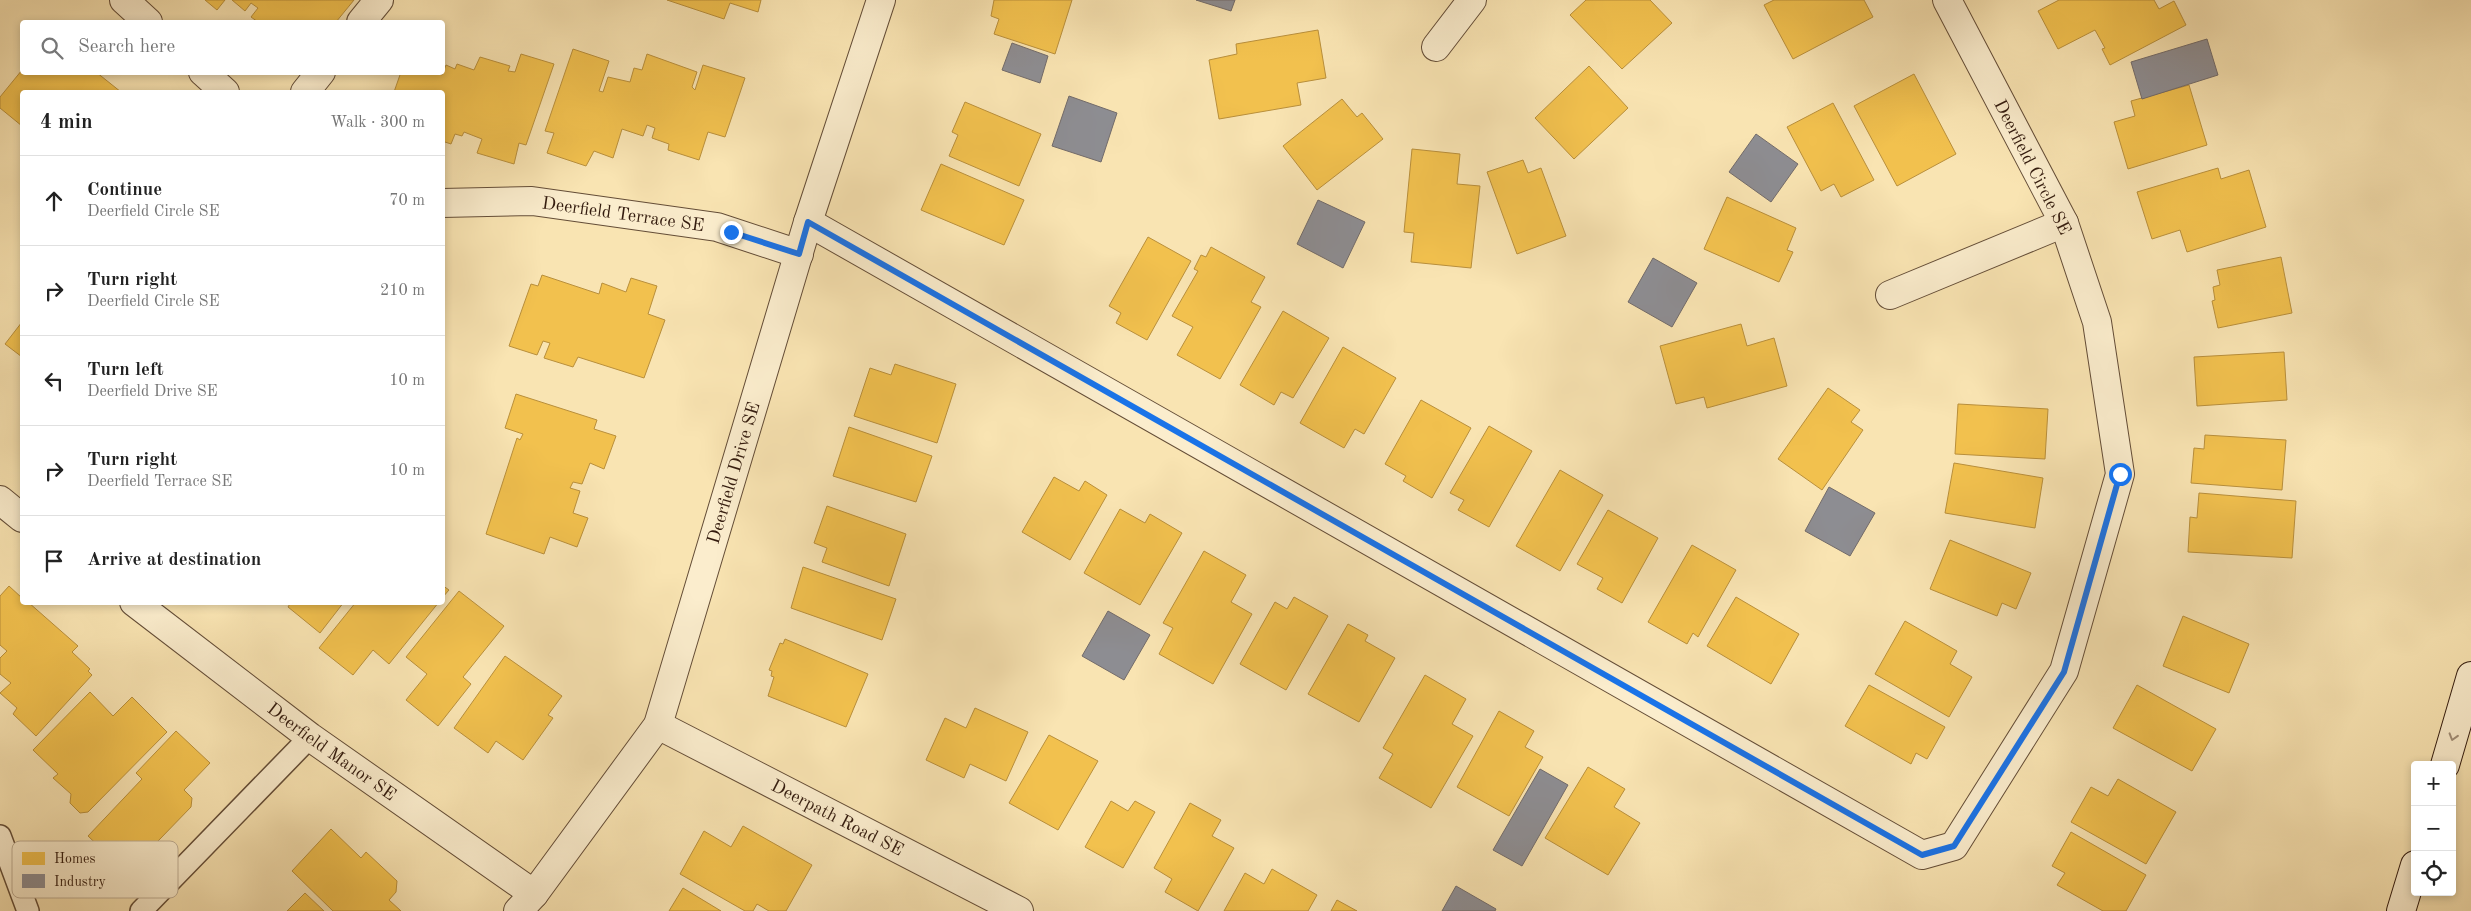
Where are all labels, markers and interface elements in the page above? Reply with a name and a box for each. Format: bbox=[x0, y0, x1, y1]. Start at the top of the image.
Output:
search box bbox=[20, 20, 445, 75]
icon: search bbox=[38, 34, 66, 62]
text: Search here bbox=[78, 38, 175, 57]
street label: Deerfield Circle SE bbox=[1990, 97, 2074, 238]
text: 4 min bbox=[40, 112, 93, 133]
text: Walk · 300 m bbox=[330, 115, 425, 131]
text: Continue bbox=[87, 181, 162, 200]
icon: ahead bbox=[40, 187, 68, 215]
text: 70 m bbox=[389, 193, 425, 209]
street label: Deerfield Terrace SE bbox=[541, 194, 705, 235]
text: Deerfield Circle SE bbox=[87, 204, 219, 220]
route end bbox=[720, 221, 743, 244]
text: Turn right bbox=[87, 271, 177, 290]
icon: right bbox=[40, 277, 68, 305]
text: 210 m bbox=[380, 283, 425, 299]
text: Deerfield Circle SE bbox=[87, 294, 219, 310]
text: Turn left bbox=[87, 361, 164, 380]
icon: left bbox=[40, 367, 68, 395]
text: 10 m bbox=[389, 373, 425, 389]
text: Deerfield Drive SE bbox=[87, 384, 218, 400]
street label: Deerfield Drive SE bbox=[704, 400, 764, 546]
text: Turn right bbox=[87, 451, 177, 470]
icon: right bbox=[40, 457, 68, 485]
text: 10 m bbox=[389, 463, 425, 479]
route start bbox=[2109, 463, 2132, 486]
text: Deerfield Terrace SE bbox=[87, 474, 232, 490]
icon: arrive bbox=[40, 547, 68, 575]
text: Arrive at destination bbox=[87, 551, 261, 570]
street label: Deerfield Manor SE bbox=[264, 700, 399, 804]
one-way arrow bbox=[2448, 733, 2458, 741]
map controls bbox=[2411, 761, 2456, 896]
button: + bbox=[2411, 761, 2456, 806]
street label: Deerpath Road SE bbox=[768, 777, 906, 860]
button: − bbox=[2411, 806, 2456, 851]
legend bbox=[12, 841, 178, 898]
button: locate bbox=[2411, 851, 2456, 896]
text: Homes bbox=[54, 852, 96, 866]
text: Industry bbox=[54, 875, 107, 889]

